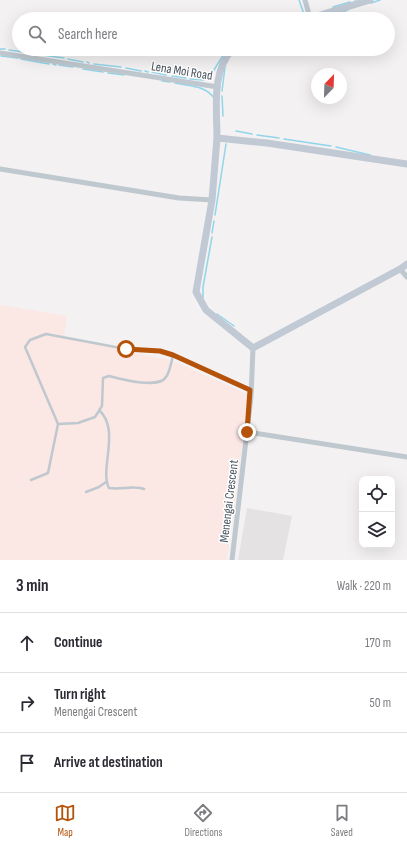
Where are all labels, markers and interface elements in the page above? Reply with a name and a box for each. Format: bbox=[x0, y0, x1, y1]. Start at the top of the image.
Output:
search box bbox=[12, 12, 395, 56]
icon: search bbox=[26, 23, 48, 45]
text: Search here bbox=[58, 25, 118, 44]
street label: Lena Moi Road bbox=[150, 58, 214, 84]
north arrow bbox=[311, 68, 347, 104]
route start bbox=[117, 340, 135, 358]
route end bbox=[238, 423, 256, 441]
street label: Menengai Crescent bbox=[216, 459, 242, 544]
map controls bbox=[359, 476, 395, 548]
button: locate bbox=[359, 476, 395, 512]
button: layers bbox=[359, 512, 395, 548]
text: 3 min bbox=[16, 576, 49, 596]
text: Walk · 220 m bbox=[337, 578, 391, 594]
icon: ahead bbox=[16, 632, 38, 654]
text: Continue bbox=[54, 633, 103, 652]
text: 170 m bbox=[365, 635, 391, 651]
text: Turn right bbox=[54, 685, 106, 704]
icon: right bbox=[16, 692, 38, 714]
text: 50 m bbox=[370, 695, 391, 711]
text: Menengai Crescent bbox=[54, 704, 137, 720]
icon: arrive bbox=[16, 752, 38, 774]
text: Arrive at destination bbox=[54, 753, 163, 772]
tab: Map bbox=[54, 802, 76, 839]
tab: Directions bbox=[185, 802, 222, 839]
tab: Saved bbox=[331, 802, 353, 839]

